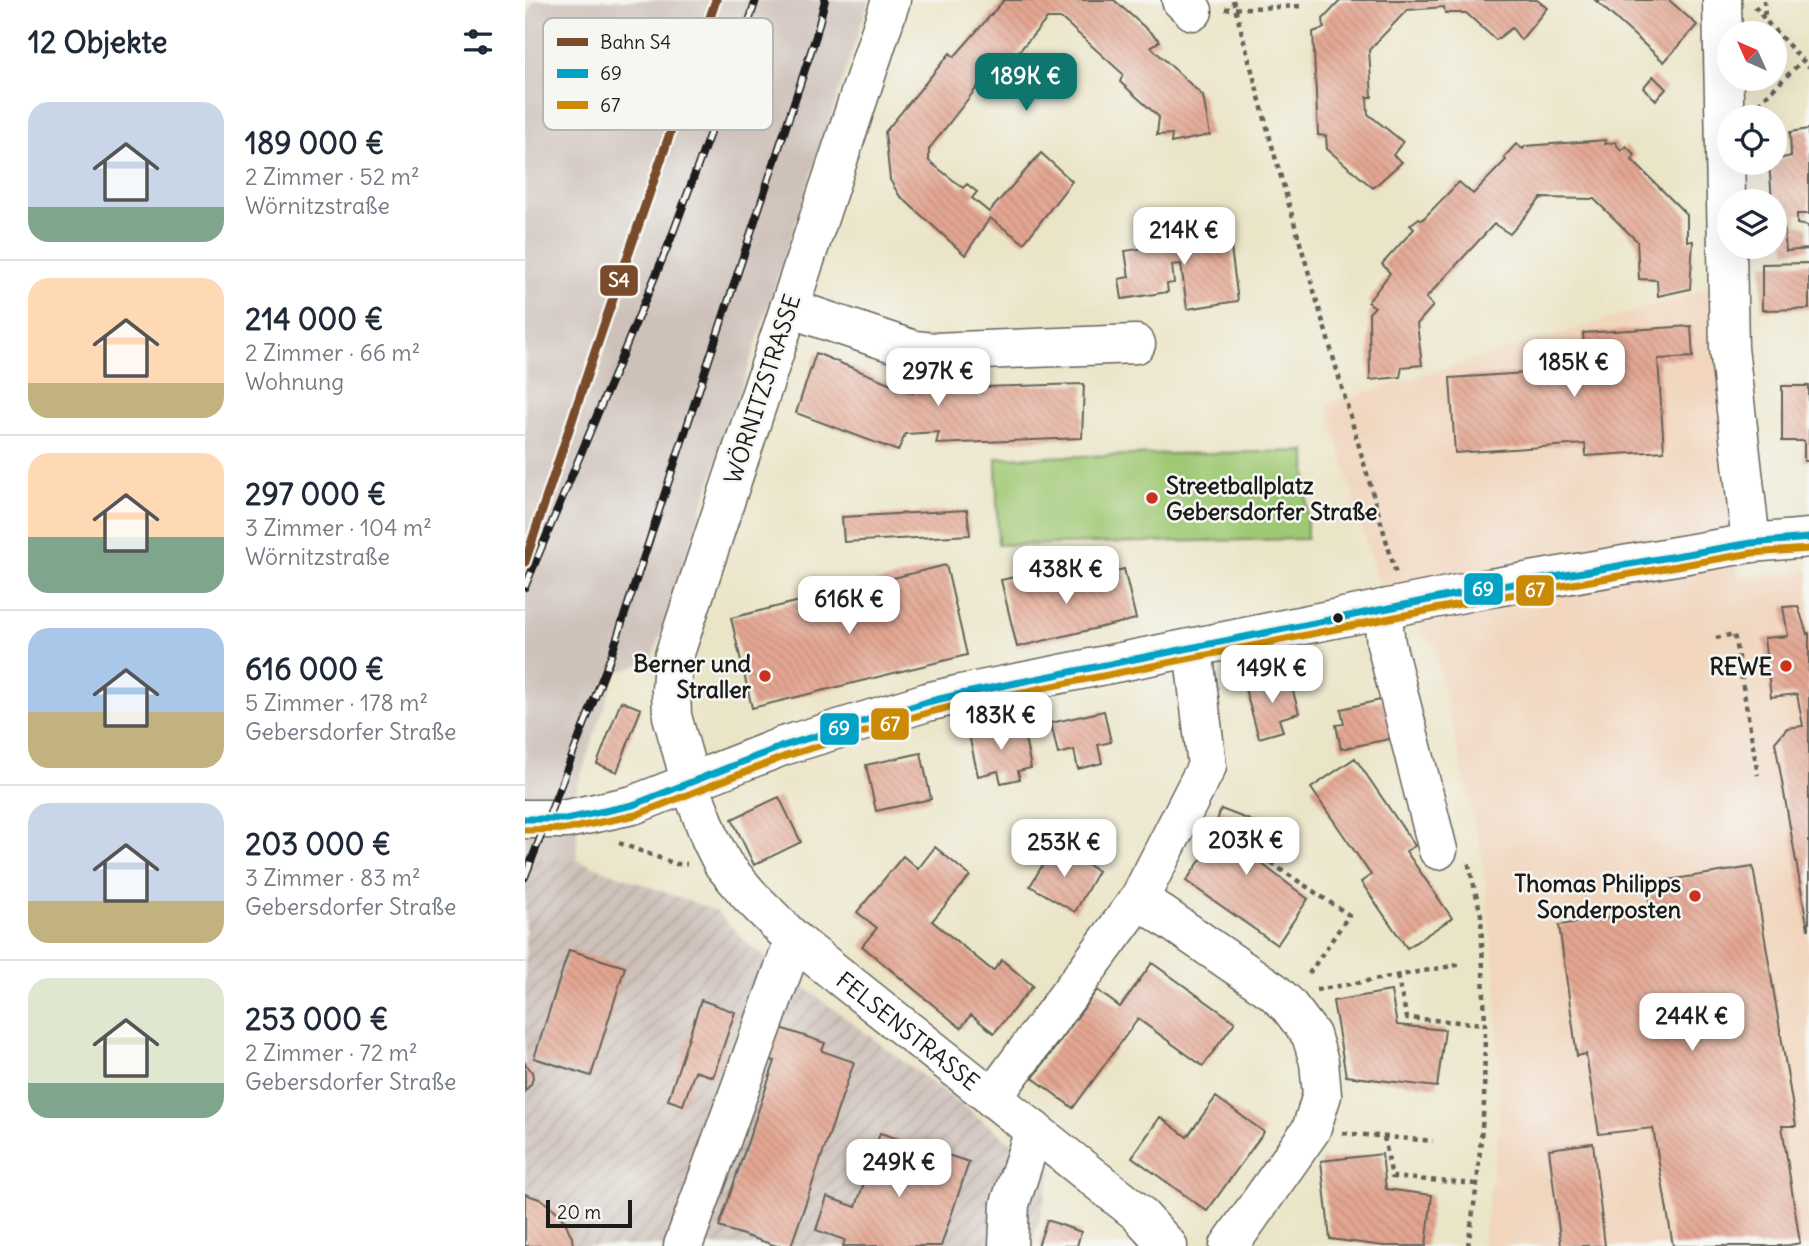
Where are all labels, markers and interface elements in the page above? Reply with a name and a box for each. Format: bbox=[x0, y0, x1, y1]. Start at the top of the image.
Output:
legend bbox=[543, 18, 773, 130]
north arrow bbox=[1717, 21, 1787, 91]
map controls bbox=[1717, 21, 1787, 259]
text: 12 Objekte bbox=[28, 23, 167, 61]
icon: filters bbox=[459, 23, 497, 61]
text: Bahn S4 bbox=[600, 30, 671, 54]
pin: 189K € bbox=[969, 54, 1083, 113]
text: 69 bbox=[600, 61, 622, 85]
text: 189K € bbox=[991, 61, 1061, 90]
text: 67 bbox=[600, 93, 620, 117]
button: locate bbox=[1717, 105, 1787, 175]
text: 189 000 € bbox=[245, 124, 384, 162]
icon: home bbox=[84, 130, 168, 214]
text: 2 Zimmer · 52 m² bbox=[245, 162, 420, 191]
button: layers bbox=[1717, 189, 1787, 259]
text: Wörnitzstraße bbox=[245, 191, 390, 220]
pin: 214K € bbox=[1127, 208, 1241, 267]
text: 214K € bbox=[1149, 215, 1219, 244]
line badge: S4 bbox=[599, 264, 639, 297]
text: S4 bbox=[608, 268, 630, 292]
street label: WÖRNITZSTRASSE bbox=[718, 291, 806, 487]
text: 214 000 € bbox=[245, 300, 383, 338]
icon: home bbox=[84, 306, 168, 390]
text: 2 Zimmer · 66 m² bbox=[245, 338, 420, 367]
pin: 185K € bbox=[1517, 340, 1631, 399]
text: 185K € bbox=[1539, 347, 1609, 376]
pin: 297K € bbox=[881, 348, 995, 408]
text: 297K € bbox=[902, 356, 974, 385]
text: Wohnung bbox=[245, 367, 344, 396]
place label: Streetballplatz Gebersdorfer Straße bbox=[1166, 471, 1377, 526]
text: 297 000 € bbox=[245, 475, 386, 513]
icon: home bbox=[84, 481, 168, 565]
marker: Streetballplatz Gebersdorfer Straße bbox=[1144, 490, 1160, 506]
text: 3 Zimmer · 104 m² bbox=[245, 513, 432, 542]
text: Wörnitzstraße bbox=[245, 542, 390, 571]
pin: 438K € bbox=[1009, 546, 1123, 606]
text: 438K € bbox=[1029, 554, 1103, 583]
line badge: 69 bbox=[1463, 572, 1504, 606]
line badge: 67 bbox=[1515, 574, 1555, 607]
pin: 616K € bbox=[792, 576, 906, 636]
text: 69 bbox=[1472, 577, 1494, 601]
text: 67 bbox=[1525, 578, 1546, 602]
text: 616K € bbox=[814, 584, 884, 613]
unlabelled marker bbox=[1331, 611, 1345, 625]
pin: 149K € bbox=[1215, 646, 1329, 705]
place label: Berner und Straller bbox=[633, 649, 752, 704]
text: 616 000 € bbox=[245, 650, 384, 688]
place label: REWE bbox=[1709, 652, 1772, 681]
text: 149K € bbox=[1237, 653, 1307, 682]
icon: home bbox=[84, 656, 168, 740]
marker: REWE bbox=[1778, 658, 1794, 674]
marker: Berner und Straller bbox=[757, 668, 773, 684]
text: 5 Zimmer · 178 m² bbox=[245, 688, 428, 717]
pin: 183K € bbox=[944, 692, 1058, 752]
text: 183K € bbox=[966, 700, 1036, 729]
line badge: 67 bbox=[870, 707, 910, 741]
line badge: 69 bbox=[819, 712, 860, 746]
text: 67 bbox=[880, 712, 901, 736]
text: 69 bbox=[828, 716, 850, 740]
text: Gebersdorfer Straße bbox=[245, 717, 456, 746]
pin: 203K € bbox=[1189, 818, 1303, 877]
pin: 253K € bbox=[1007, 820, 1121, 879]
text: 203 000 € bbox=[245, 825, 391, 863]
text: 203K € bbox=[1208, 825, 1284, 854]
text: 253K € bbox=[1027, 827, 1101, 856]
icon: home bbox=[84, 831, 168, 915]
text: 3 Zimmer · 83 m² bbox=[245, 863, 421, 892]
place label: Thomas Philipps Sonderposten bbox=[1514, 869, 1681, 924]
marker: Thomas Philipps Sonderposten bbox=[1687, 888, 1703, 904]
text: Gebersdorfer Straße bbox=[245, 892, 456, 921]
street label: FELSENSTRASSE bbox=[831, 965, 986, 1096]
pin: 244K € bbox=[1635, 993, 1749, 1053]
text: 253 000 € bbox=[245, 1000, 389, 1038]
text: 244K € bbox=[1655, 1001, 1729, 1030]
icon: home bbox=[84, 1006, 168, 1090]
text: 2 Zimmer · 72 m² bbox=[245, 1038, 418, 1067]
text: Gebersdorfer Straße bbox=[245, 1067, 456, 1096]
pin: 249K € bbox=[842, 1140, 956, 1199]
text: 249K € bbox=[862, 1147, 936, 1176]
scale bar bbox=[546, 1197, 632, 1229]
text: 20 m bbox=[557, 1200, 601, 1224]

